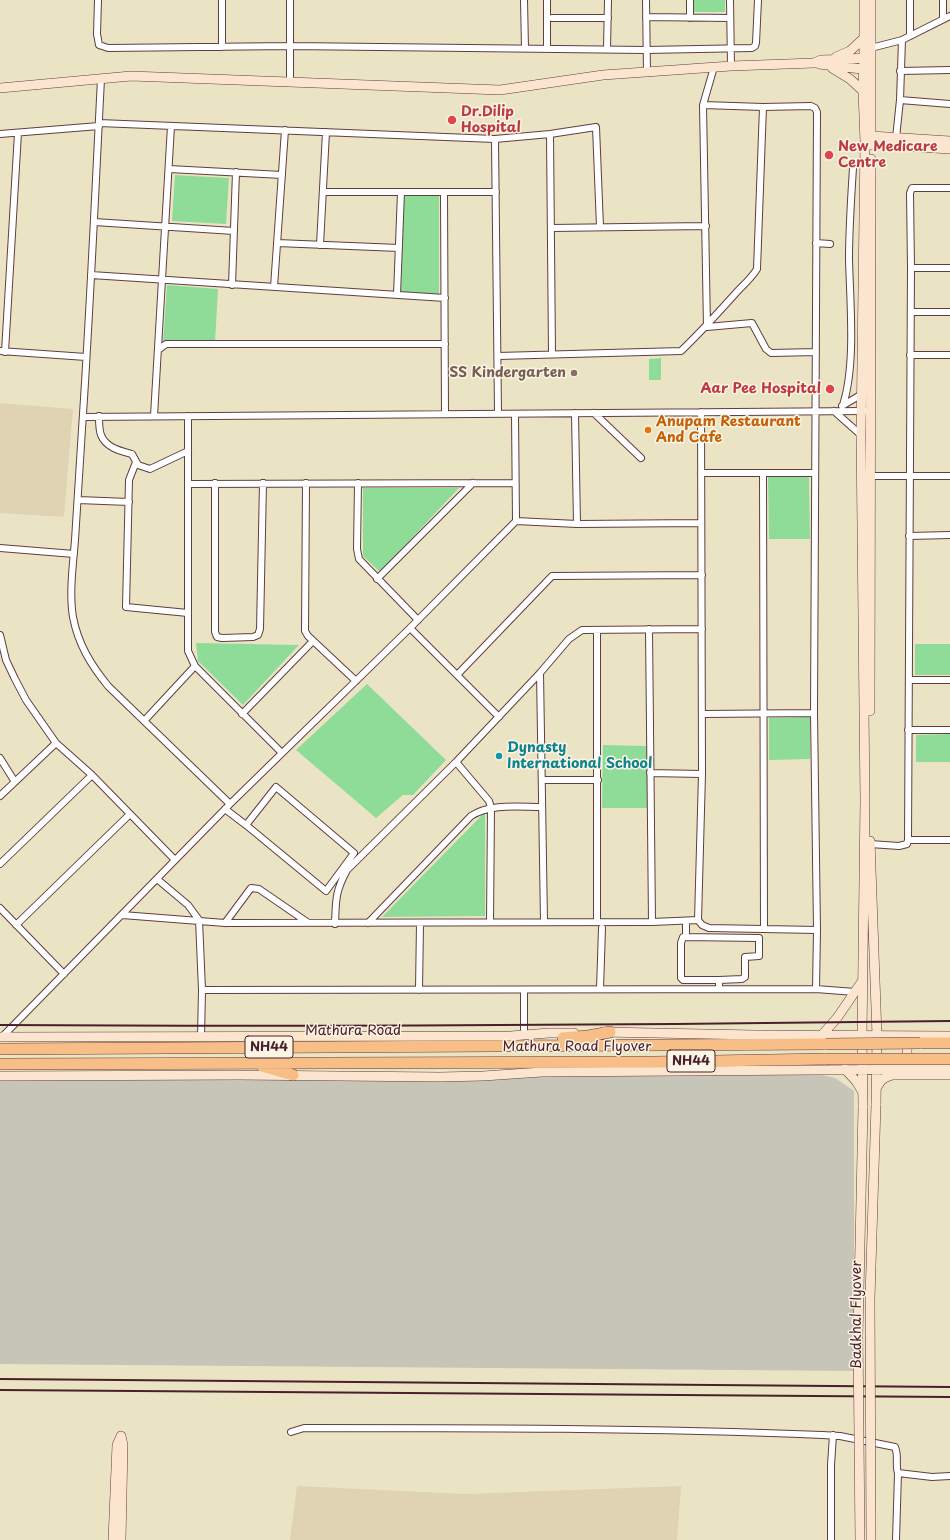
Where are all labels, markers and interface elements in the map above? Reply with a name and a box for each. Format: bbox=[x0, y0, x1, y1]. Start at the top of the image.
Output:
place label: Dr.Dilip Hospital bbox=[461, 104, 521, 136]
marker: Dr.Dilip Hospital bbox=[446, 114, 458, 126]
place label: New Medicare Centre bbox=[838, 139, 937, 172]
marker: New Medicare Centre bbox=[823, 149, 835, 161]
place label: SS Kindergarten bbox=[450, 365, 566, 381]
marker: SS Kindergarten bbox=[569, 368, 579, 378]
place label: Aar Pee Hospital bbox=[700, 381, 821, 397]
marker: Aar Pee Hospital bbox=[824, 383, 836, 395]
place label: Anupam Restaurant And Cafe bbox=[656, 414, 801, 446]
marker: Anupam Restaurant And Cafe bbox=[643, 425, 653, 435]
place label: Dynasty International School bbox=[507, 740, 652, 772]
marker: Dynasty International School bbox=[494, 751, 504, 761]
street label: Mathura Road bbox=[305, 1023, 401, 1039]
road number: NH44 bbox=[245, 1036, 293, 1058]
street label: Mathura Road Flyover bbox=[503, 1039, 651, 1055]
road number: NH44 bbox=[667, 1050, 715, 1072]
street label: Badkhal Flyover bbox=[849, 1260, 865, 1370]

